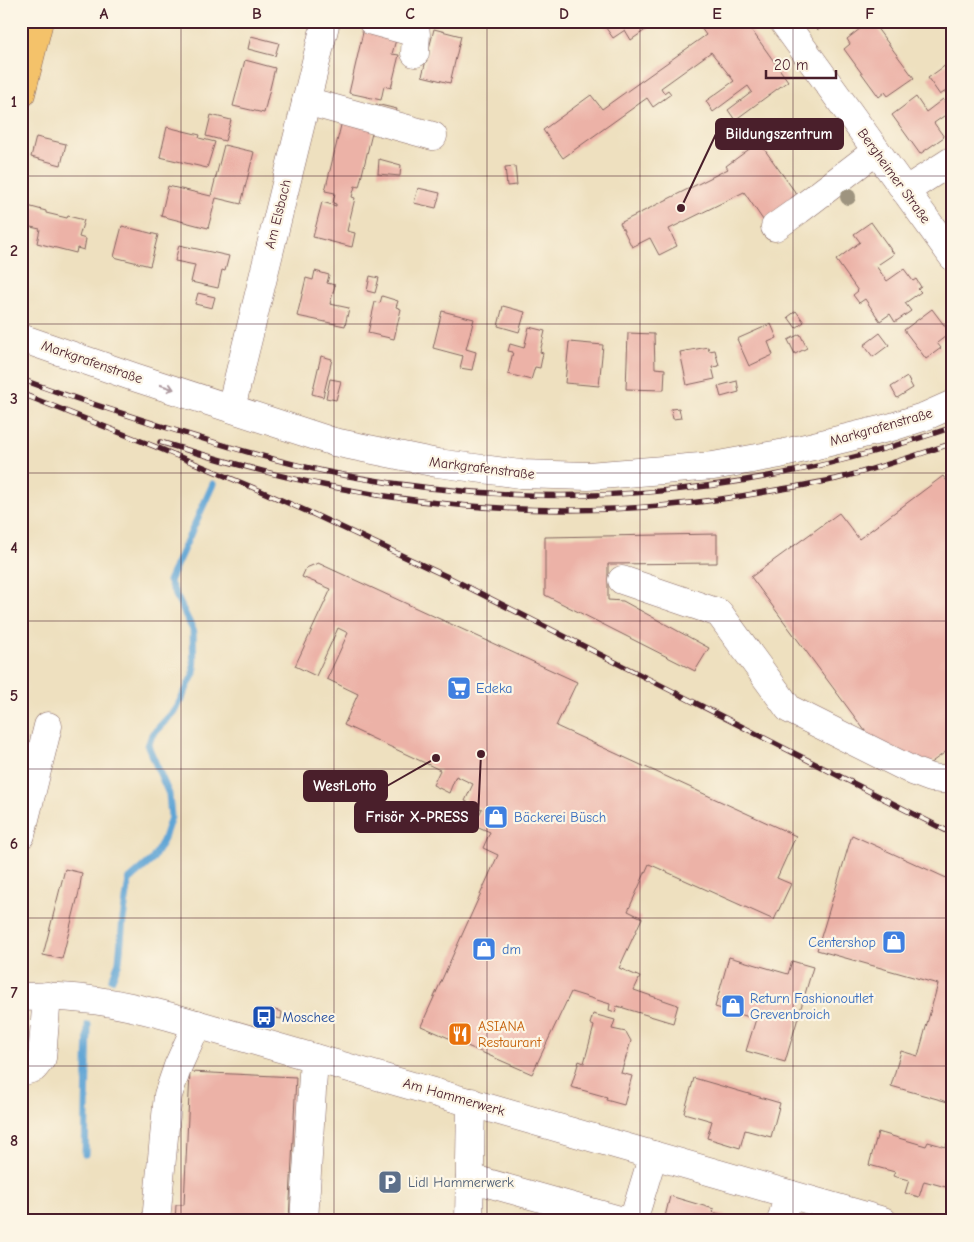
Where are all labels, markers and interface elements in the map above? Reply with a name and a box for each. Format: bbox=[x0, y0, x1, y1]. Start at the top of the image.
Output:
text: A bbox=[100, 5, 109, 23]
text: B bbox=[252, 5, 262, 23]
text: C bbox=[405, 5, 415, 23]
text: D bbox=[559, 5, 569, 23]
text: E bbox=[712, 5, 722, 23]
text: F bbox=[865, 5, 875, 23]
scale bar bbox=[766, 48, 836, 80]
text: 20 m bbox=[774, 56, 808, 74]
text: 1 bbox=[11, 93, 17, 111]
callout: Bildungszentrum bbox=[716, 119, 843, 149]
text: Bildungszentrum bbox=[725, 125, 833, 143]
street label: Bergheimer Straße bbox=[854, 125, 934, 227]
street label: Am Elsbach bbox=[261, 178, 295, 250]
text: 2 bbox=[10, 242, 18, 260]
street label: Markgrafenstraße bbox=[39, 337, 145, 387]
one-way arrow bbox=[158, 383, 174, 393]
text: 3 bbox=[10, 390, 18, 408]
street label: Markgrafenstraße bbox=[828, 404, 934, 450]
street label: Markgrafenstraße bbox=[428, 453, 536, 483]
text: 4 bbox=[10, 539, 18, 557]
supermarket icon: Edeka bbox=[446, 675, 472, 701]
place label: Edeka bbox=[476, 680, 513, 697]
text: 5 bbox=[10, 687, 18, 705]
callout: WestLotto bbox=[304, 771, 387, 801]
text: WestLotto bbox=[313, 777, 377, 795]
callout: Frisör X-PRESS bbox=[355, 802, 478, 832]
shop icon: Bäckerei Büsch bbox=[483, 804, 509, 830]
text: Frisör X-PRESS bbox=[366, 808, 468, 826]
place label: Bäckerei Büsch bbox=[514, 809, 606, 826]
text: 6 bbox=[10, 835, 18, 853]
shop icon: Centershop bbox=[881, 929, 907, 955]
place label: Centershop bbox=[808, 934, 876, 951]
shop icon: dm bbox=[471, 936, 497, 962]
place label: dm bbox=[502, 941, 521, 958]
text: 7 bbox=[10, 984, 18, 1002]
place label: Return Fashionoutlet Grevenbroich bbox=[750, 990, 874, 1023]
shop icon: Return Fashionoutlet Grevenbroich bbox=[720, 993, 746, 1019]
bus stop icon: Moschee bbox=[251, 1004, 277, 1030]
place label: Moschee bbox=[282, 1009, 335, 1026]
place label: ASIANA Restaurant bbox=[478, 1018, 542, 1051]
restaurant icon: ASIANA Restaurant bbox=[447, 1021, 473, 1047]
street label: Am Hammerwerk bbox=[401, 1074, 507, 1120]
text: 8 bbox=[10, 1132, 18, 1150]
parking icon: Lidl Hammerwerk bbox=[377, 1169, 403, 1195]
place label: Lidl Hammerwerk bbox=[408, 1174, 514, 1191]

